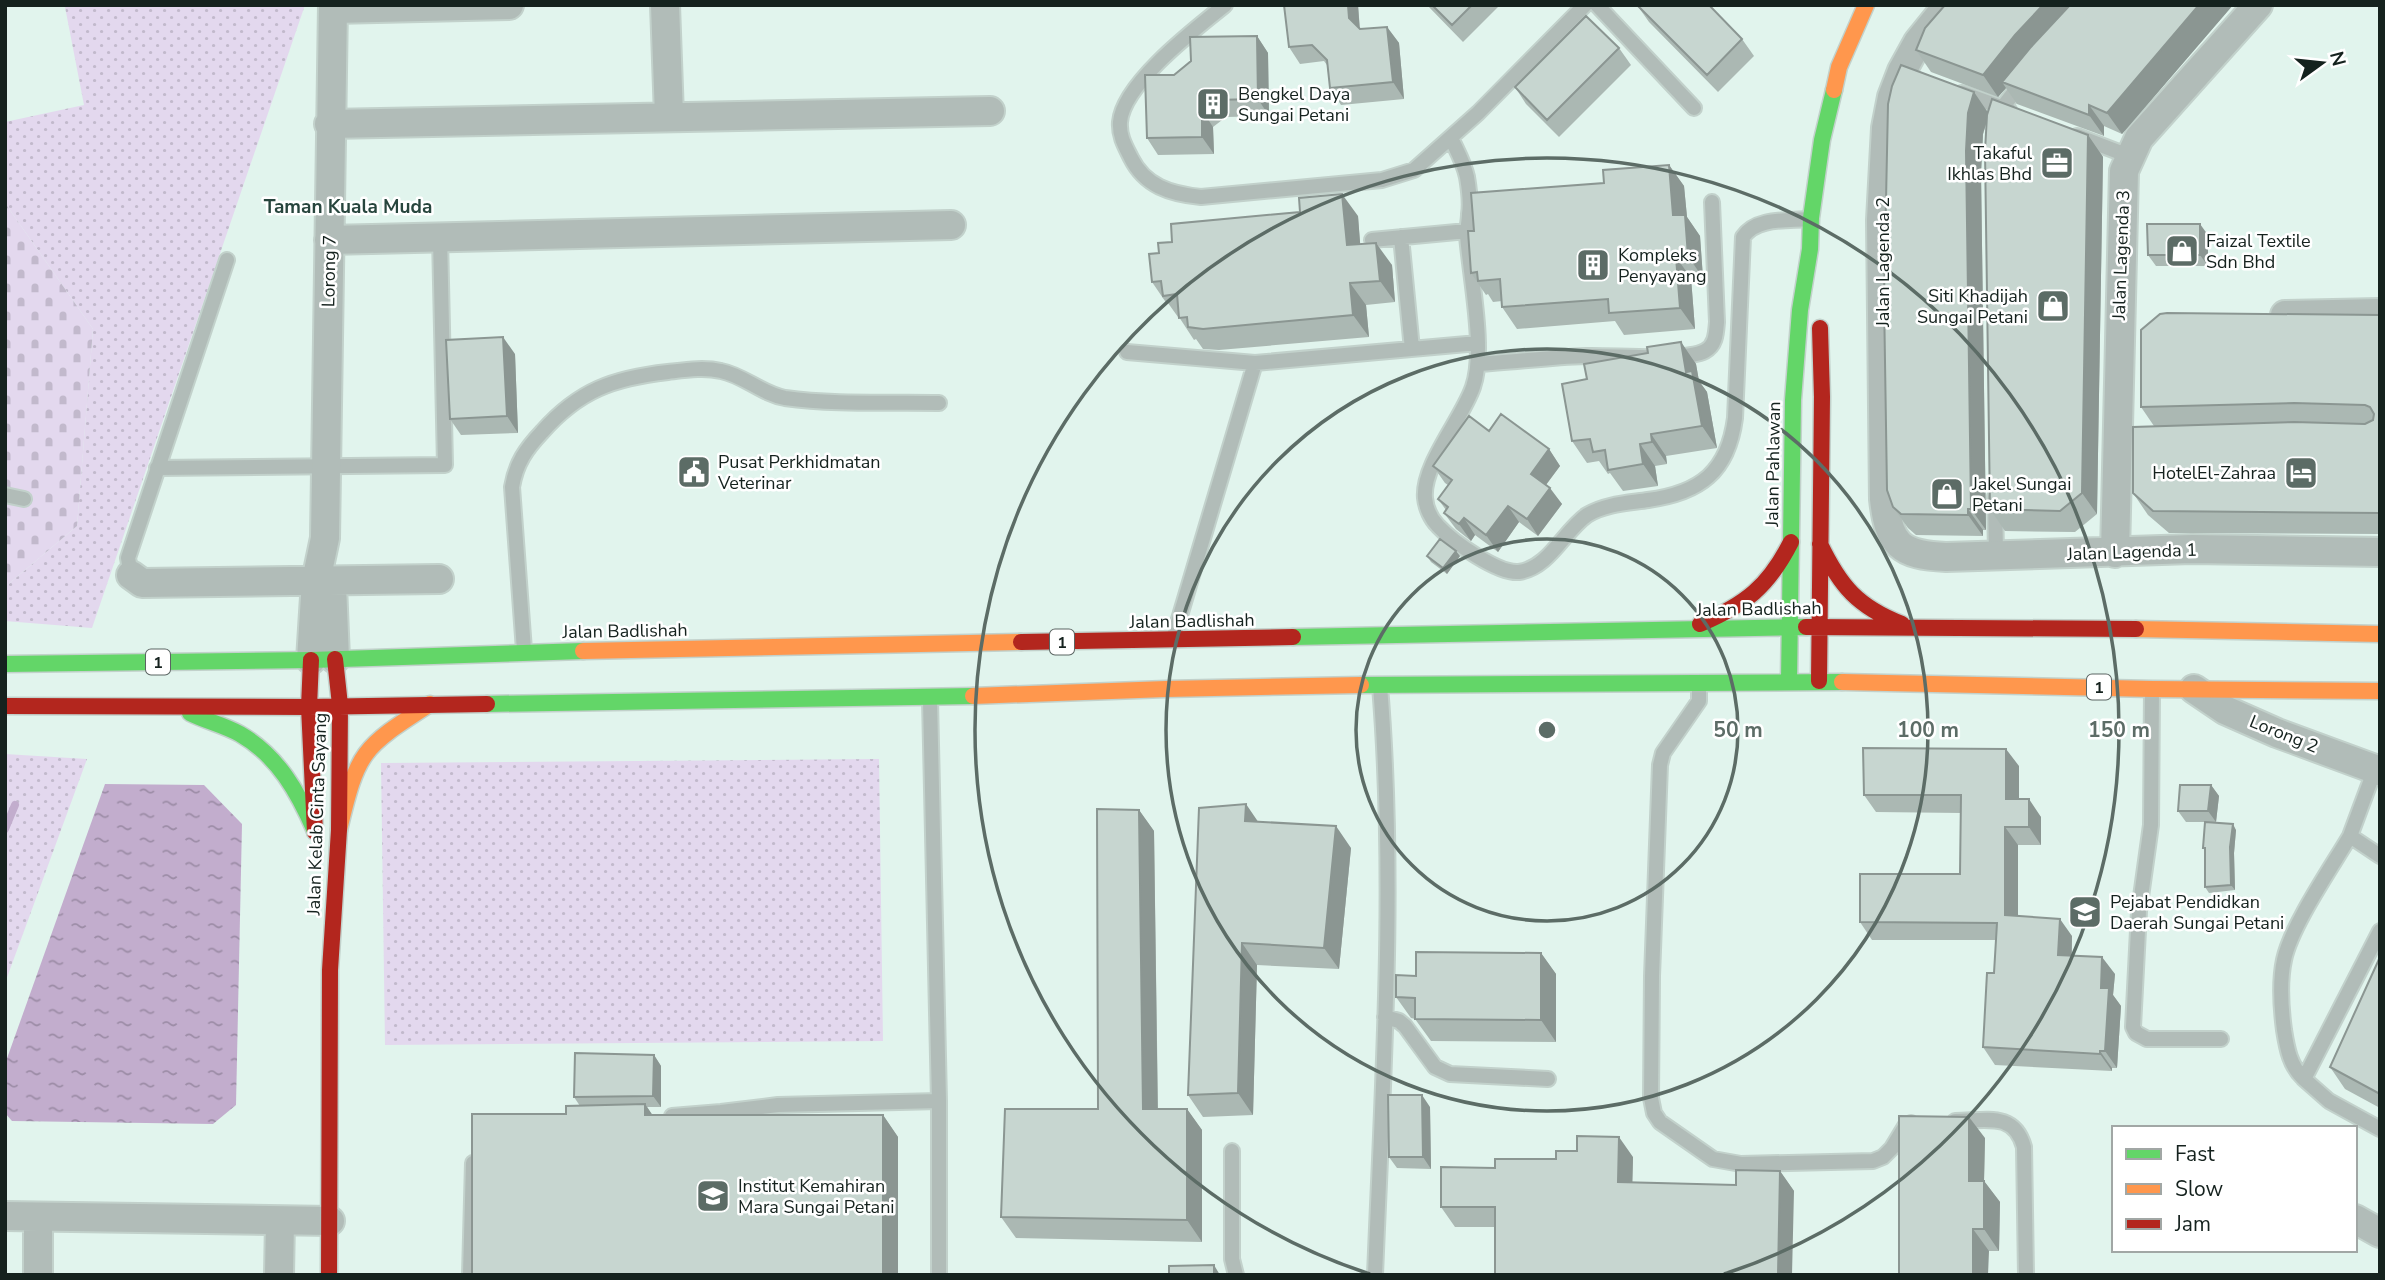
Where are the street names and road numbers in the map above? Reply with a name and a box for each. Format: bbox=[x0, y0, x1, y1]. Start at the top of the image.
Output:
street label: Jalan Lagenda 3 bbox=[2107, 190, 2135, 321]
street label: Jalan Lagenda 2 bbox=[1871, 197, 1895, 328]
street label: Lorong 7 bbox=[316, 235, 342, 307]
street label: Jalan Pahlawan bbox=[1760, 401, 1786, 528]
street label: Jalan Lagenda 1 bbox=[2066, 538, 2197, 566]
street label: Jalan Badlishah bbox=[1695, 596, 1822, 622]
street label: Jalan Badlishah bbox=[1128, 608, 1255, 634]
street label: Jalan Badlishah bbox=[561, 618, 688, 644]
road number: 1 bbox=[1050, 629, 1074, 654]
road number: 1 bbox=[146, 650, 170, 674]
road number: 1 bbox=[2087, 674, 2111, 700]
street label: Lorong 2 bbox=[2246, 709, 2322, 759]
street label: Jalan Kelab Cinta Sayang bbox=[301, 712, 333, 917]

